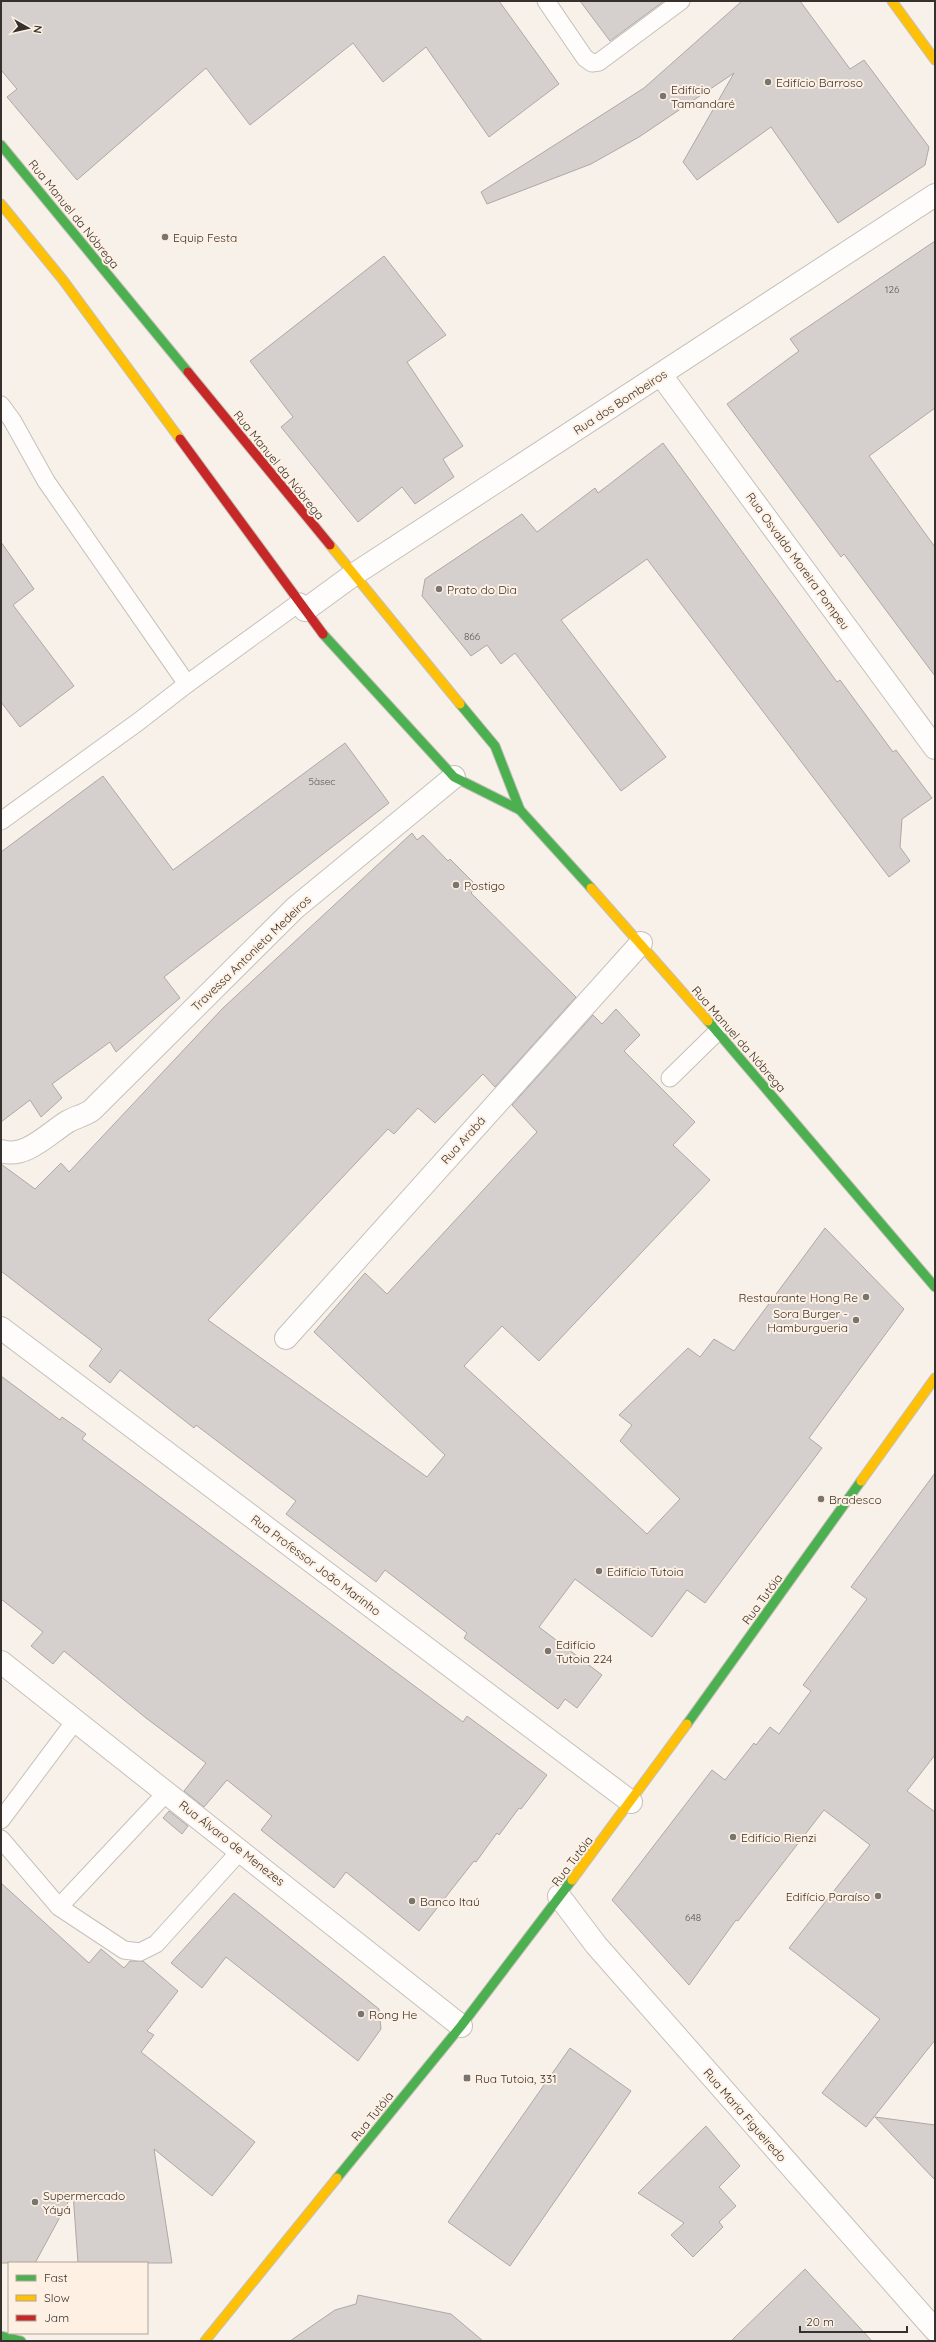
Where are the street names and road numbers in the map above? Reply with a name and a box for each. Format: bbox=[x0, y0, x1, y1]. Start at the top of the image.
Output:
street label: Rua Manuel da Nóbrega bbox=[25, 156, 123, 272]
street label: Rua dos Bombeiros bbox=[570, 366, 670, 438]
street label: Rua Manuel da Nóbrega bbox=[230, 407, 328, 523]
street label: Rua Osvaldo Moreira Pompeu bbox=[743, 489, 853, 633]
street label: Travessa Antonieta Medeiros bbox=[188, 892, 314, 1014]
street label: Rua Manuel da Nóbrega bbox=[689, 983, 789, 1095]
street label: Rua Arabá bbox=[438, 1113, 488, 1167]
street label: Rua Professor João Marinho bbox=[248, 1511, 384, 1619]
street label: Rua Tutóia bbox=[739, 1571, 785, 1627]
street label: Rua Álvaro de Menezes bbox=[176, 1797, 288, 1889]
street label: Rua Tutóia bbox=[548, 1833, 596, 1889]
street label: Rua Maria Figueiredo bbox=[700, 2065, 790, 2165]
street label: Rua Tutóia bbox=[348, 2088, 396, 2144]

